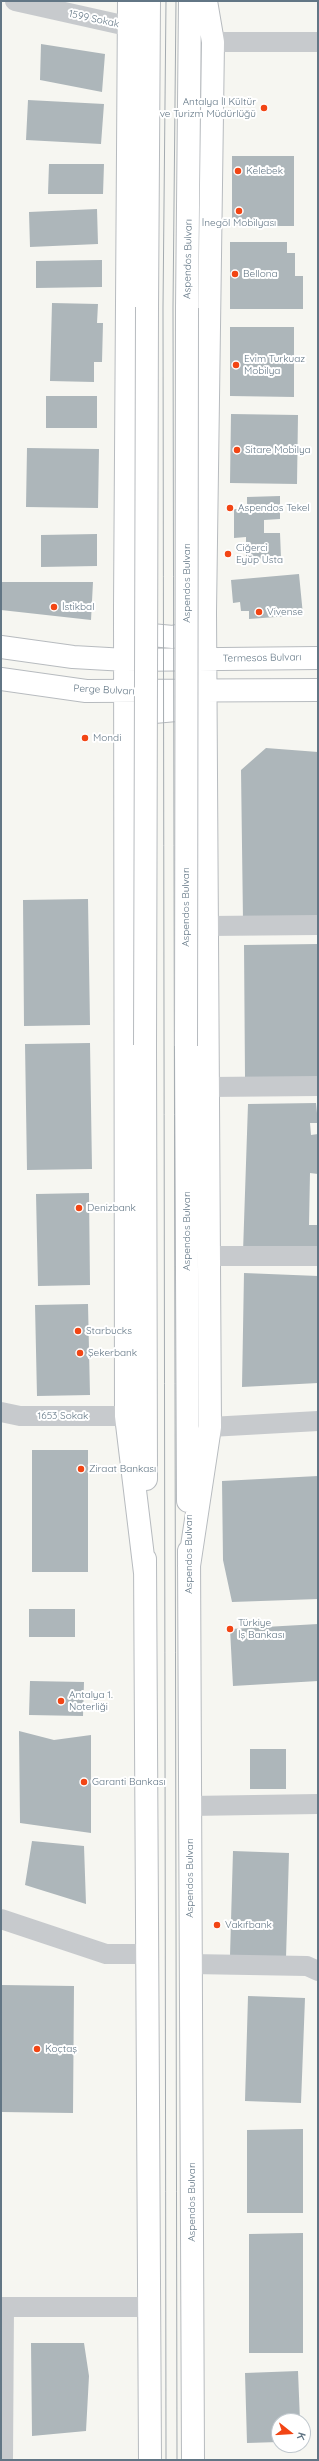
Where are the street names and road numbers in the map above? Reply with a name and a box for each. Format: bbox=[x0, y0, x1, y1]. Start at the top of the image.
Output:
street label: 1599 Sokak bbox=[68, 8, 120, 30]
street label: Aspendos Bulvarı bbox=[181, 219, 195, 299]
street label: Aspendos Bulvarı bbox=[181, 543, 193, 623]
street label: Termesos Bulvarı bbox=[222, 651, 302, 665]
street label: Perge Bulvarı bbox=[73, 682, 135, 698]
street label: Aspendos Bulvarı bbox=[180, 867, 192, 947]
street label: Aspendos Bulvarı bbox=[181, 1191, 193, 1271]
street label: 1653 Sokak bbox=[38, 1410, 88, 1422]
street label: Aspendos Bulvarı bbox=[183, 1514, 195, 1594]
street label: Aspendos Bulvarı bbox=[184, 1838, 196, 1918]
street label: Aspendos Bulvarı bbox=[186, 2162, 198, 2242]

